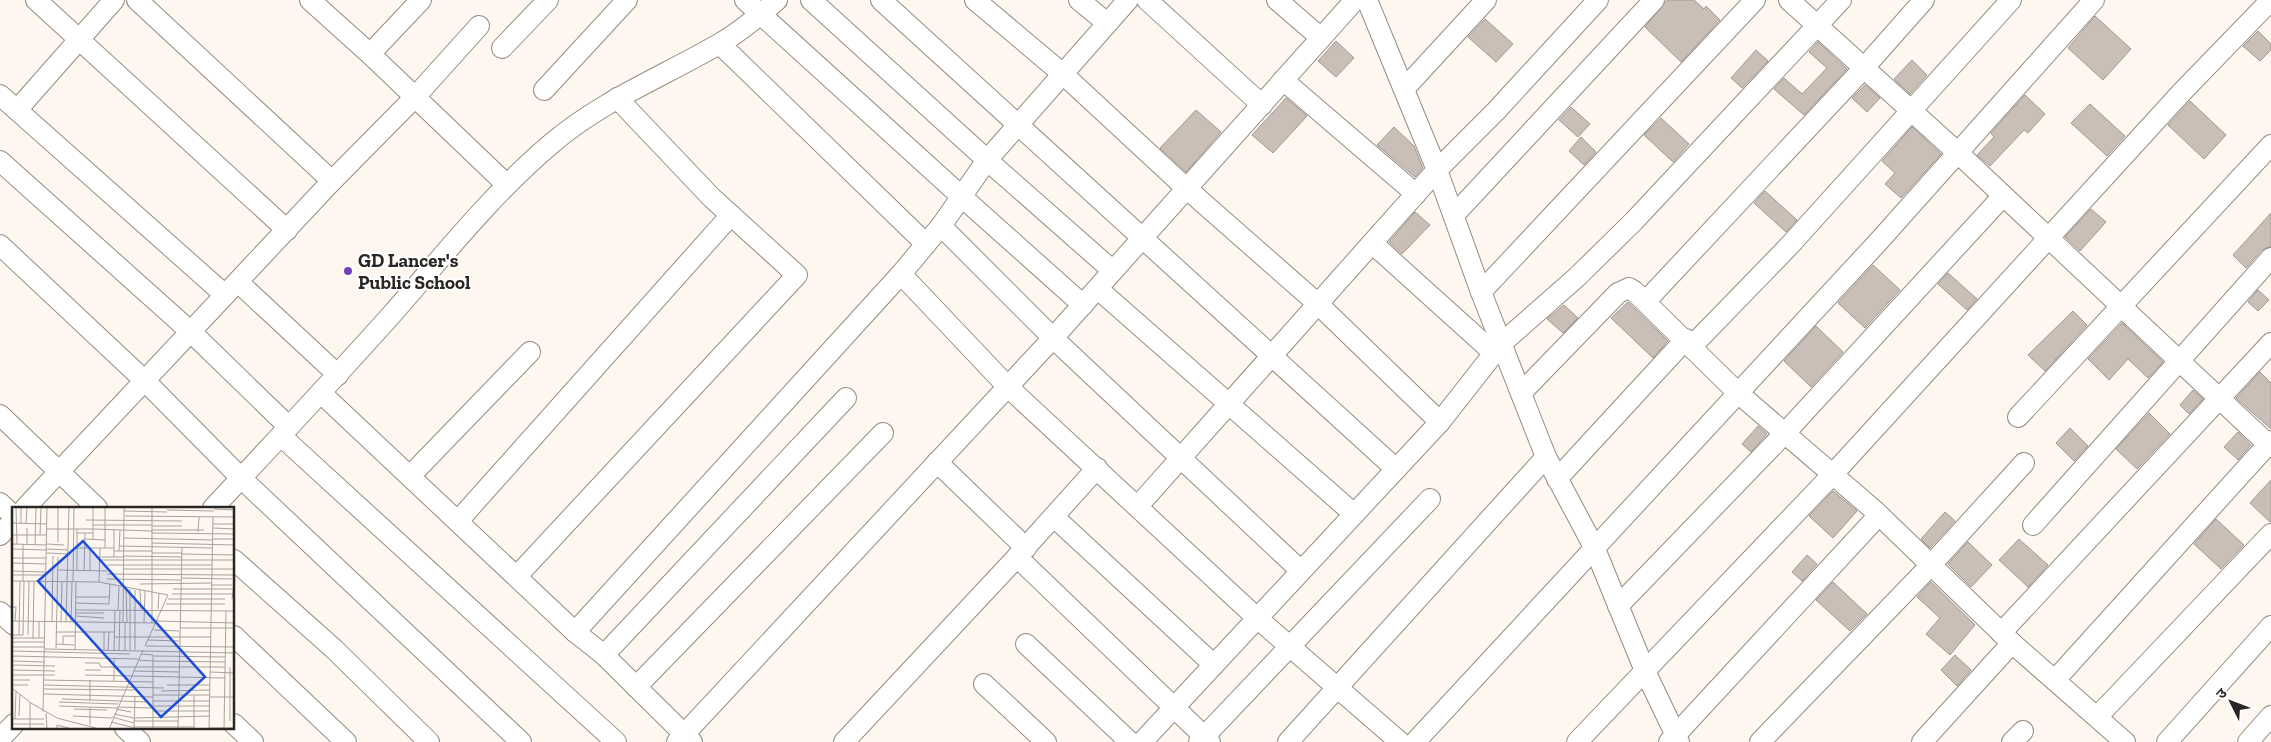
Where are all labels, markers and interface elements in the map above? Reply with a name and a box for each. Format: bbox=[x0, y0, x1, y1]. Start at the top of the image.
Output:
place label: GD Lancer's Public School bbox=[358, 249, 471, 294]
marker: GD Lancer's Public School bbox=[342, 265, 354, 277]
inset map bbox=[12, 507, 235, 730]
north arrow bbox=[2206, 677, 2256, 727]
text: उ bbox=[2213, 684, 2231, 702]

